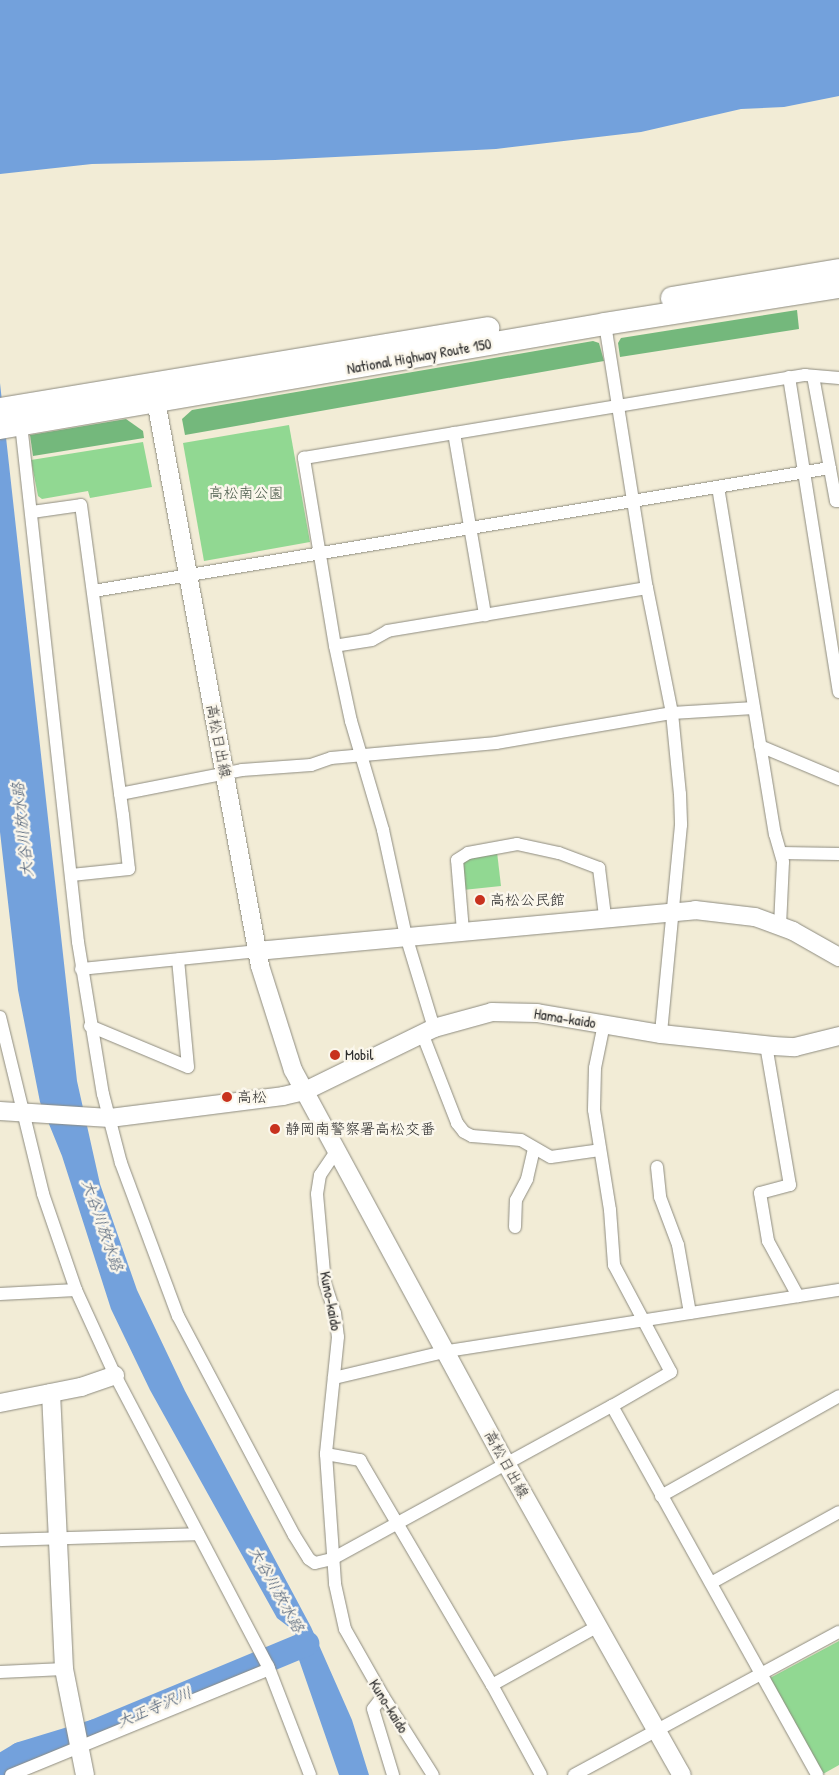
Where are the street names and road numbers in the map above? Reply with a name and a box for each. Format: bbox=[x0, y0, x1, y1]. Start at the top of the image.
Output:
street label: National Highway Route 150 bbox=[345, 334, 493, 378]
street label: 高松日出線 bbox=[203, 702, 235, 780]
street label: Hama-kaido bbox=[533, 1004, 597, 1032]
street label: Kuno-kaido bbox=[316, 1270, 346, 1332]
street label: 高松日出線 bbox=[481, 1427, 533, 1501]
street label: Kuno-kaido bbox=[365, 1676, 413, 1736]

